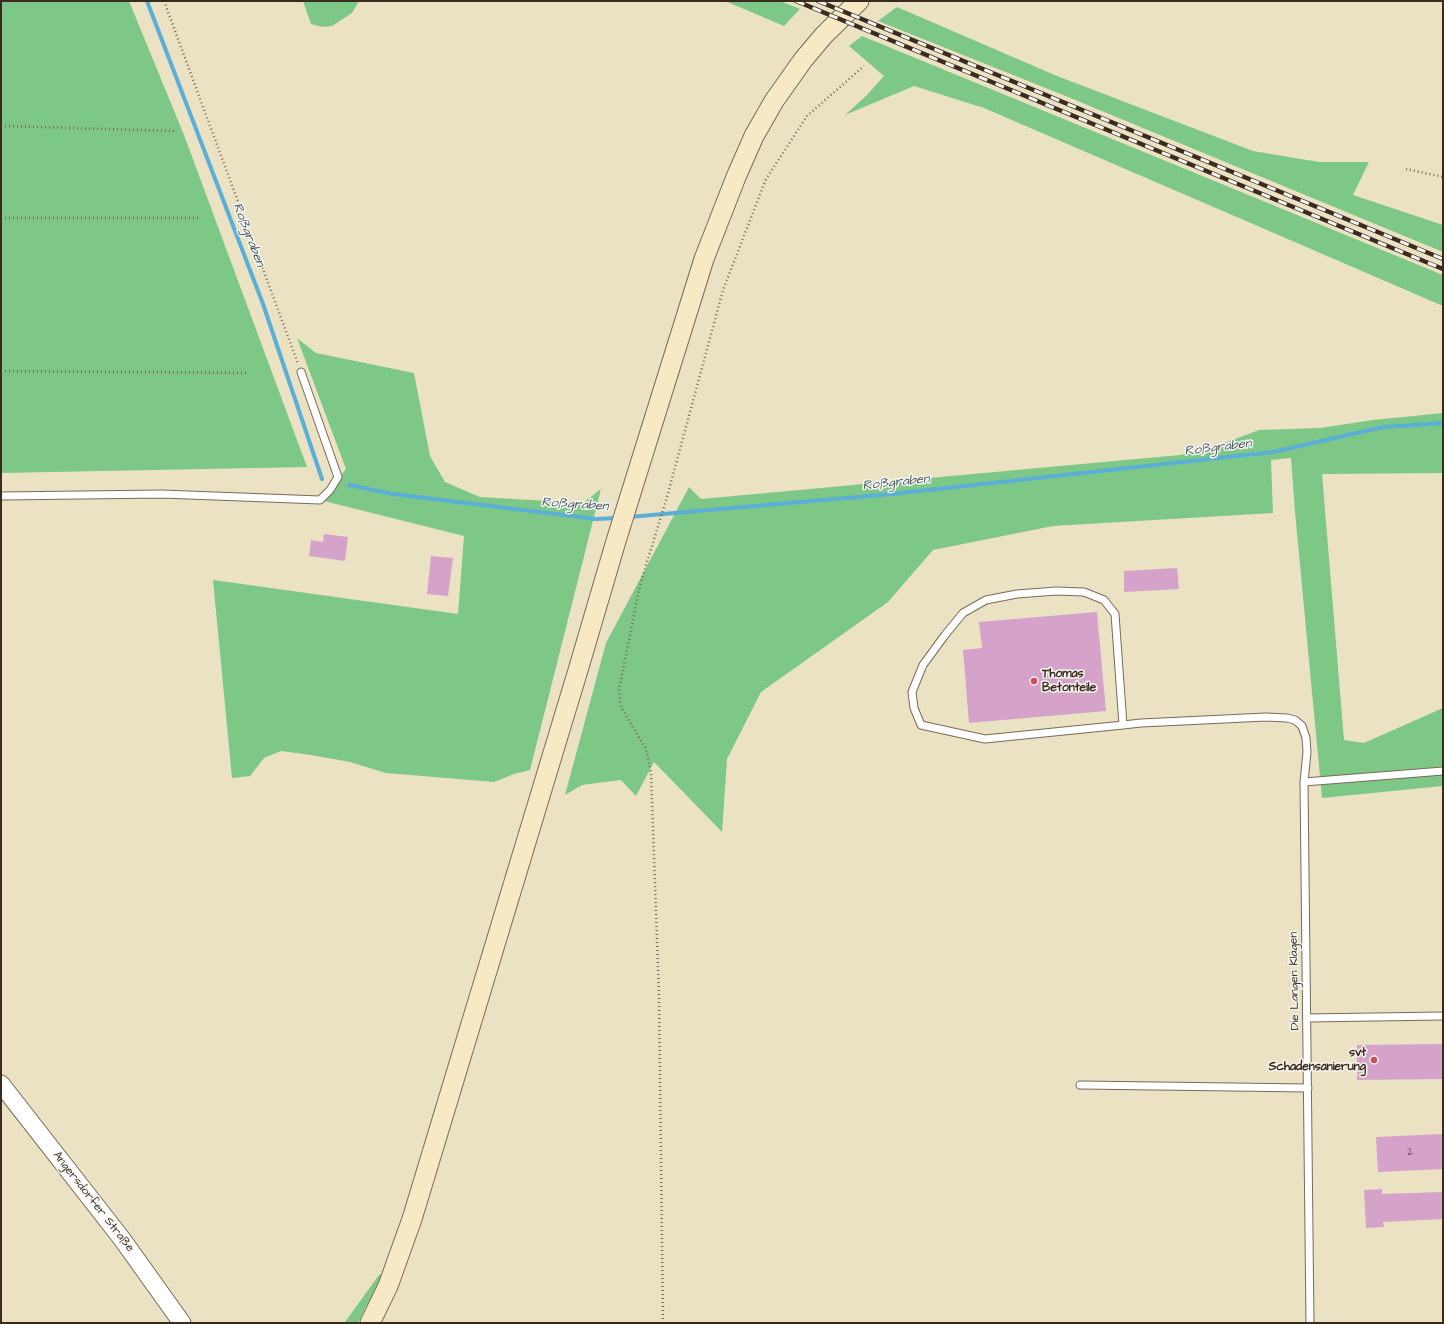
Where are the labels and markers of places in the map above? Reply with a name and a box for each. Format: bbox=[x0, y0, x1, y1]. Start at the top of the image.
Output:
place label: Thomas Betonteile bbox=[1042, 667, 1096, 695]
marker: Thomas Betonteile bbox=[1029, 676, 1039, 686]
place label: svt Schadensanierung bbox=[1269, 1046, 1366, 1074]
marker: svt Schadensanierung bbox=[1369, 1055, 1379, 1065]

